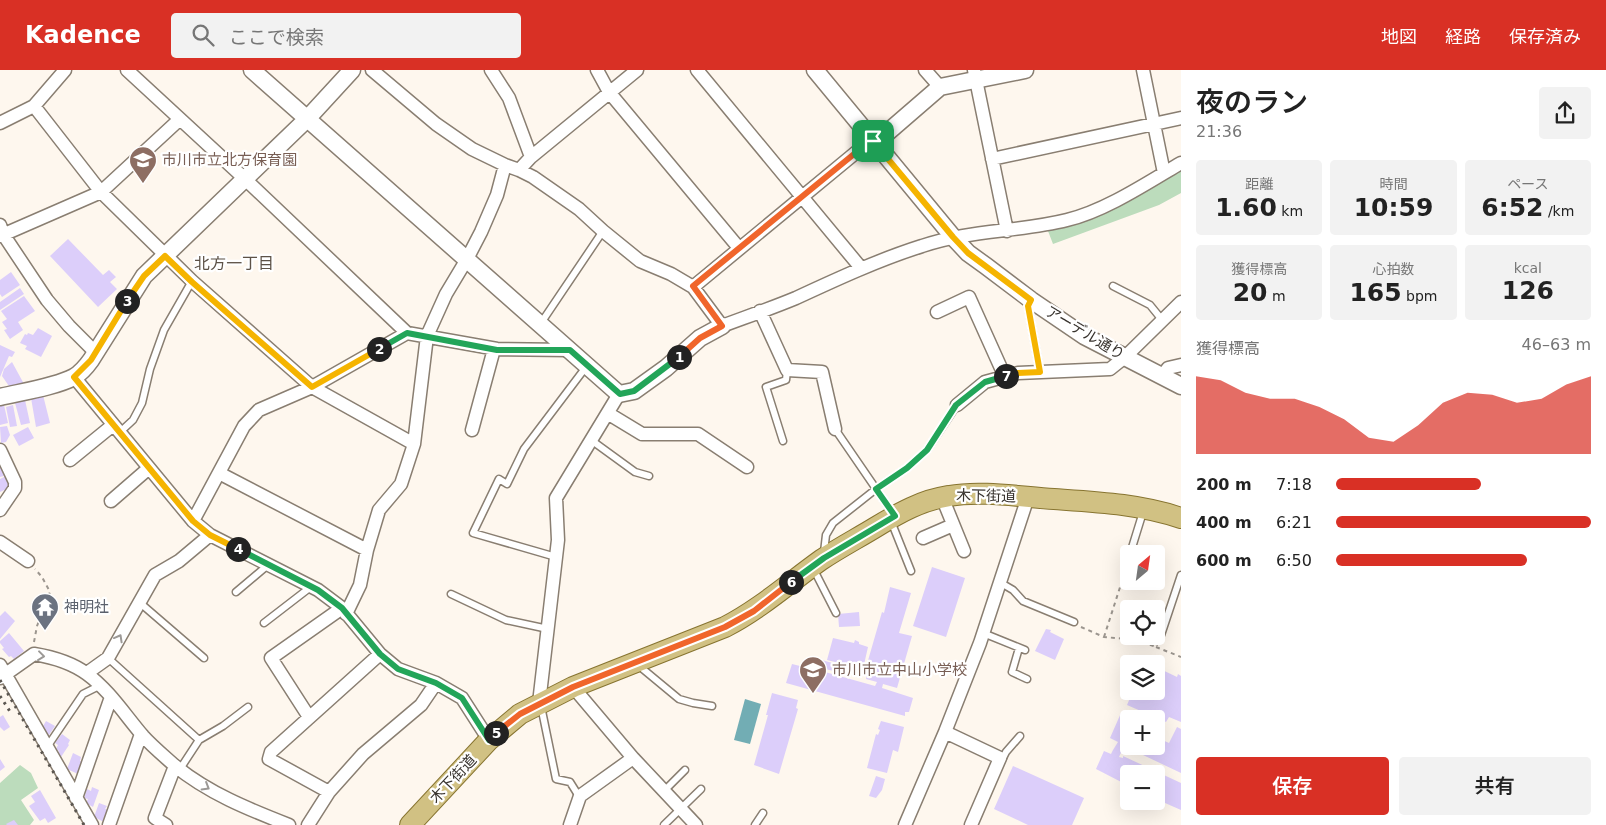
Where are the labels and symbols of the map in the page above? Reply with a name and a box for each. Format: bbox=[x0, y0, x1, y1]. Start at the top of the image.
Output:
pin bbox=[852, 120, 894, 162]
school or university icon: 市川市立北方保育園 bbox=[128, 145, 158, 184]
place label: 市川市立北方保育園 bbox=[162, 151, 297, 169]
district label: 北方一丁目 bbox=[194, 254, 274, 273]
pin: 3 bbox=[114, 288, 140, 314]
street label: アーデル通り bbox=[1042, 302, 1128, 364]
pin: 2 bbox=[366, 336, 392, 362]
pin: 1 bbox=[666, 344, 692, 370]
pin: 7 bbox=[994, 364, 1018, 388]
street label: 木下街道 bbox=[956, 486, 1016, 506]
pin: 4 bbox=[226, 536, 250, 562]
north arrow bbox=[1120, 545, 1165, 590]
pin: 6 bbox=[778, 570, 804, 594]
temple icon: 神明社 bbox=[30, 592, 60, 631]
place label: 神明社 bbox=[64, 598, 109, 616]
one-way arrow bbox=[112, 634, 122, 643]
one-way arrow bbox=[37, 650, 45, 661]
school or university icon: 市川市立中山小学校 bbox=[798, 655, 828, 694]
place label: 市川市立中山小学校 bbox=[832, 661, 967, 679]
pin: 5 bbox=[484, 720, 508, 746]
street label: 木下街道 bbox=[426, 751, 480, 807]
one-way arrow bbox=[200, 780, 209, 790]

